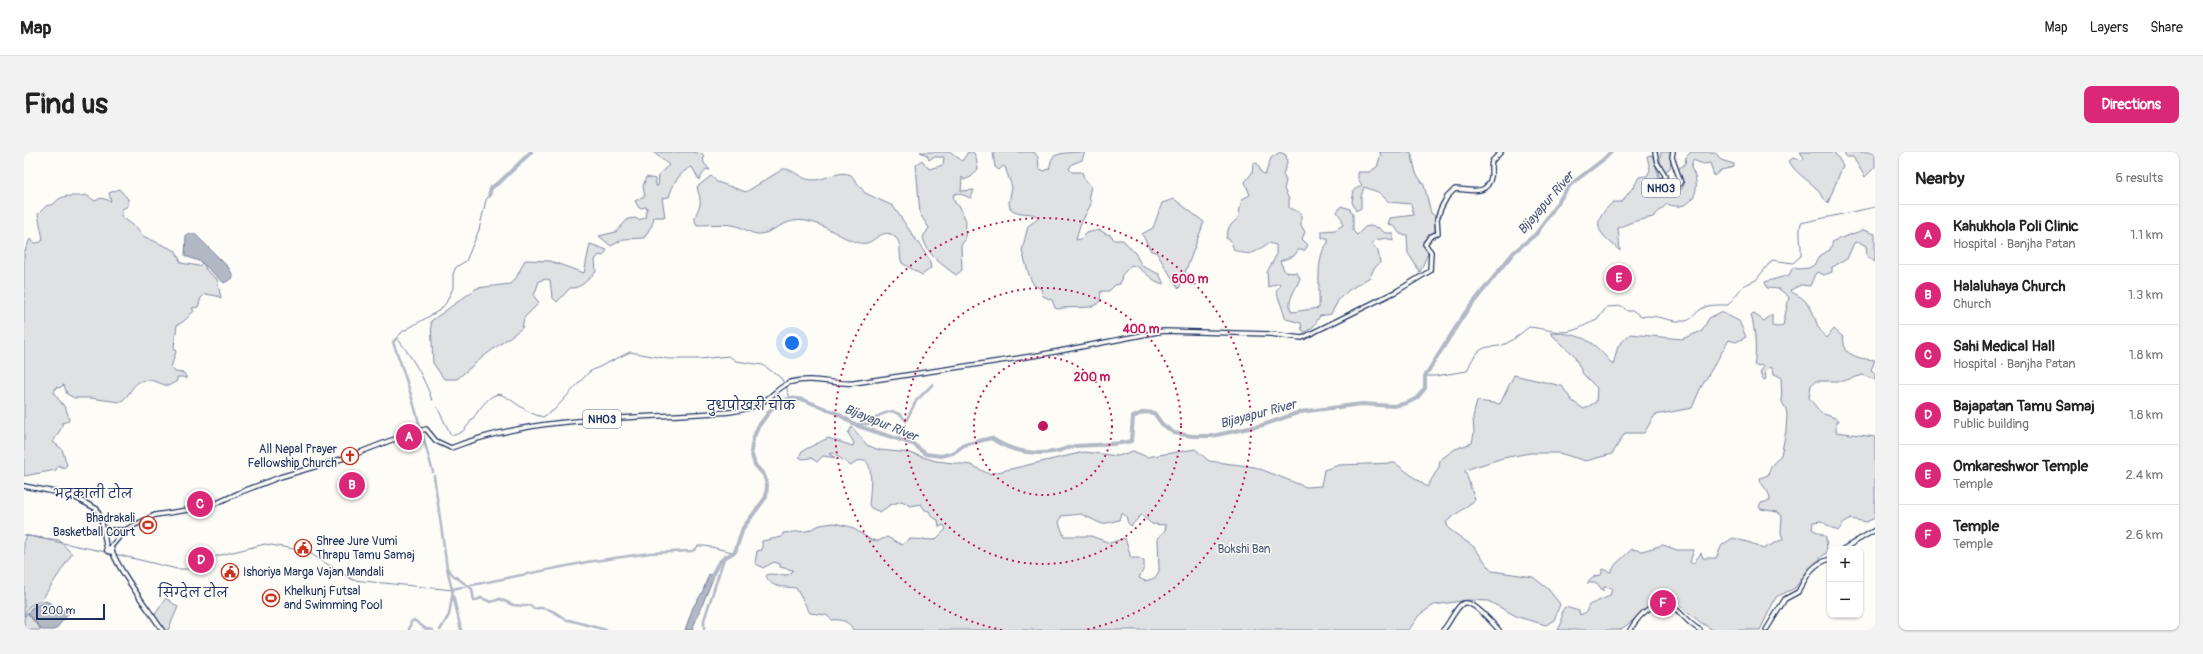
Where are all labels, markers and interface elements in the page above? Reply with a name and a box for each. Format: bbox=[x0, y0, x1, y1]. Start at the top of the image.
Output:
text: Map bbox=[20, 16, 51, 40]
text: Map bbox=[2045, 19, 2068, 36]
text: Layers bbox=[2090, 19, 2128, 36]
text: Share bbox=[2150, 19, 2183, 36]
button: Directions bbox=[2084, 86, 2179, 123]
text: Find us bbox=[24, 87, 108, 122]
water label: Bijayapur River bbox=[1514, 167, 1579, 238]
text: Nearby bbox=[1915, 168, 1964, 189]
text: 6 results bbox=[2116, 170, 2163, 186]
road number: NH03 bbox=[1642, 179, 1680, 197]
text: Kahukhola Poli Clinic bbox=[1953, 217, 2079, 236]
text: A bbox=[1924, 227, 1932, 243]
text: 1.1 km bbox=[2130, 227, 2163, 243]
text: Hospital · Banjha Patan bbox=[1953, 236, 2076, 252]
pin: E bbox=[1606, 263, 1632, 293]
text: 600 m bbox=[1172, 272, 1209, 287]
text: Halaluhaya Church bbox=[1953, 277, 2066, 296]
text: B bbox=[1924, 287, 1932, 303]
text: 1.3 km bbox=[2128, 287, 2163, 303]
text: Church bbox=[1953, 296, 1991, 312]
text: 400 m bbox=[1122, 322, 1160, 337]
your location bbox=[782, 333, 802, 353]
text: Sahi Medical Hall bbox=[1953, 337, 2055, 356]
text: C bbox=[1924, 347, 1932, 363]
text: 1.8 km bbox=[2129, 347, 2163, 363]
text: Hospital · Banjha Patan bbox=[1953, 356, 2076, 372]
text: 200 m bbox=[1074, 370, 1111, 385]
district label: दुधपोखरी चोक bbox=[706, 395, 796, 416]
water label: Bijayapur River bbox=[1218, 396, 1300, 432]
text: Bajapatan Tamu Samaj bbox=[1953, 397, 2095, 416]
water label: Bijayapur River bbox=[842, 401, 922, 446]
text: D bbox=[1924, 407, 1932, 423]
text: 1.8 km bbox=[2129, 407, 2163, 423]
road number: NH03 bbox=[583, 410, 621, 428]
text: Public building bbox=[1953, 416, 2029, 432]
centre of rings bbox=[1036, 419, 1050, 433]
pin: A bbox=[396, 422, 422, 452]
place label: All Nepal Prayer Fellowship Church bbox=[247, 442, 338, 471]
church icon: All Nepal Prayer Fellowship Church bbox=[340, 446, 360, 466]
text: Omkareshwor Temple bbox=[1953, 457, 2088, 476]
text: E bbox=[1925, 467, 1931, 483]
text: 2.4 km bbox=[2126, 467, 2163, 483]
pin: B bbox=[339, 470, 365, 500]
text: Temple bbox=[1953, 476, 1993, 492]
district label: भद्रकाली टोल bbox=[53, 483, 133, 502]
pin: C bbox=[187, 489, 213, 519]
place label: Bhadrakali Basketball Court bbox=[53, 511, 135, 540]
sports icon: Bhadrakali Basketball Court bbox=[138, 515, 158, 535]
text: Temple bbox=[1953, 517, 1999, 536]
text: F bbox=[1924, 527, 1932, 543]
text: 2.6 km bbox=[2126, 527, 2163, 543]
place label: Shree Jure Vumi Thrapu Tamu Samaj bbox=[316, 534, 415, 563]
text: Temple bbox=[1953, 536, 1993, 552]
public building icon: Shree Jure Vumi Thrapu Tamu Samaj bbox=[293, 538, 313, 558]
park label: Bokshi Ban bbox=[1218, 542, 1271, 557]
pin: D bbox=[188, 545, 214, 575]
map controls bbox=[1827, 546, 1863, 618]
button: + bbox=[1827, 546, 1863, 582]
public building icon: Ishoriya Marga Vajan Mandali bbox=[220, 562, 240, 582]
place label: Ishoriya Marga Vajan Mandali bbox=[243, 565, 384, 580]
district label: सिग्देल टोल bbox=[157, 581, 229, 601]
button: − bbox=[1827, 582, 1863, 618]
place label: Khelkunj Futsal and Swimming Pool bbox=[284, 584, 383, 613]
sports icon: Khelkunj Futsal and Swimming Pool bbox=[261, 588, 281, 608]
pin: F bbox=[1650, 588, 1676, 618]
scale bar bbox=[36, 602, 105, 621]
text: 200 m bbox=[42, 604, 75, 617]

